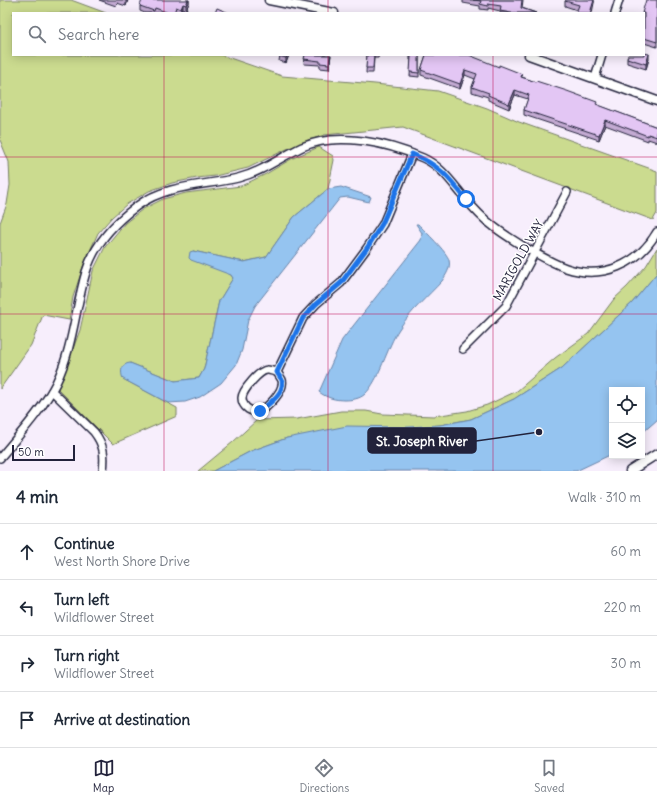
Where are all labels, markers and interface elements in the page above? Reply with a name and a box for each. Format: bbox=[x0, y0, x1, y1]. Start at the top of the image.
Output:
search box bbox=[12, 12, 645, 56]
icon: search bbox=[26, 23, 48, 45]
text: Search here bbox=[58, 25, 139, 44]
route start bbox=[457, 190, 475, 208]
street label: MARIGOLD WAY bbox=[490, 217, 547, 303]
map controls bbox=[609, 387, 645, 459]
button: locate bbox=[609, 387, 645, 423]
route end bbox=[251, 402, 269, 420]
button: layers bbox=[609, 423, 645, 459]
callout: St. Joseph River bbox=[368, 428, 476, 453]
text: St. Joseph River bbox=[376, 433, 469, 450]
scale bar bbox=[12, 443, 75, 462]
text: 50 m bbox=[18, 445, 44, 459]
text: 4 min bbox=[16, 486, 58, 508]
text: Walk · 310 m bbox=[568, 489, 641, 506]
text: Continue bbox=[54, 534, 115, 553]
icon: ahead bbox=[16, 541, 38, 563]
text: 60 m bbox=[610, 543, 641, 560]
text: West North Shore Drive bbox=[54, 553, 190, 570]
text: Turn left bbox=[54, 590, 109, 609]
icon: left bbox=[16, 597, 38, 619]
text: 220 m bbox=[604, 599, 641, 616]
text: Wildflower Street bbox=[54, 609, 154, 626]
text: Turn right bbox=[54, 646, 119, 665]
icon: right bbox=[16, 653, 38, 675]
text: 30 m bbox=[611, 655, 641, 672]
text: Wildflower Street bbox=[54, 665, 154, 682]
icon: arrive bbox=[16, 709, 38, 731]
text: Arrive at destination bbox=[54, 710, 190, 729]
tab: Map bbox=[93, 757, 115, 795]
tab: Directions bbox=[300, 757, 349, 795]
tab: Saved bbox=[534, 757, 564, 795]

